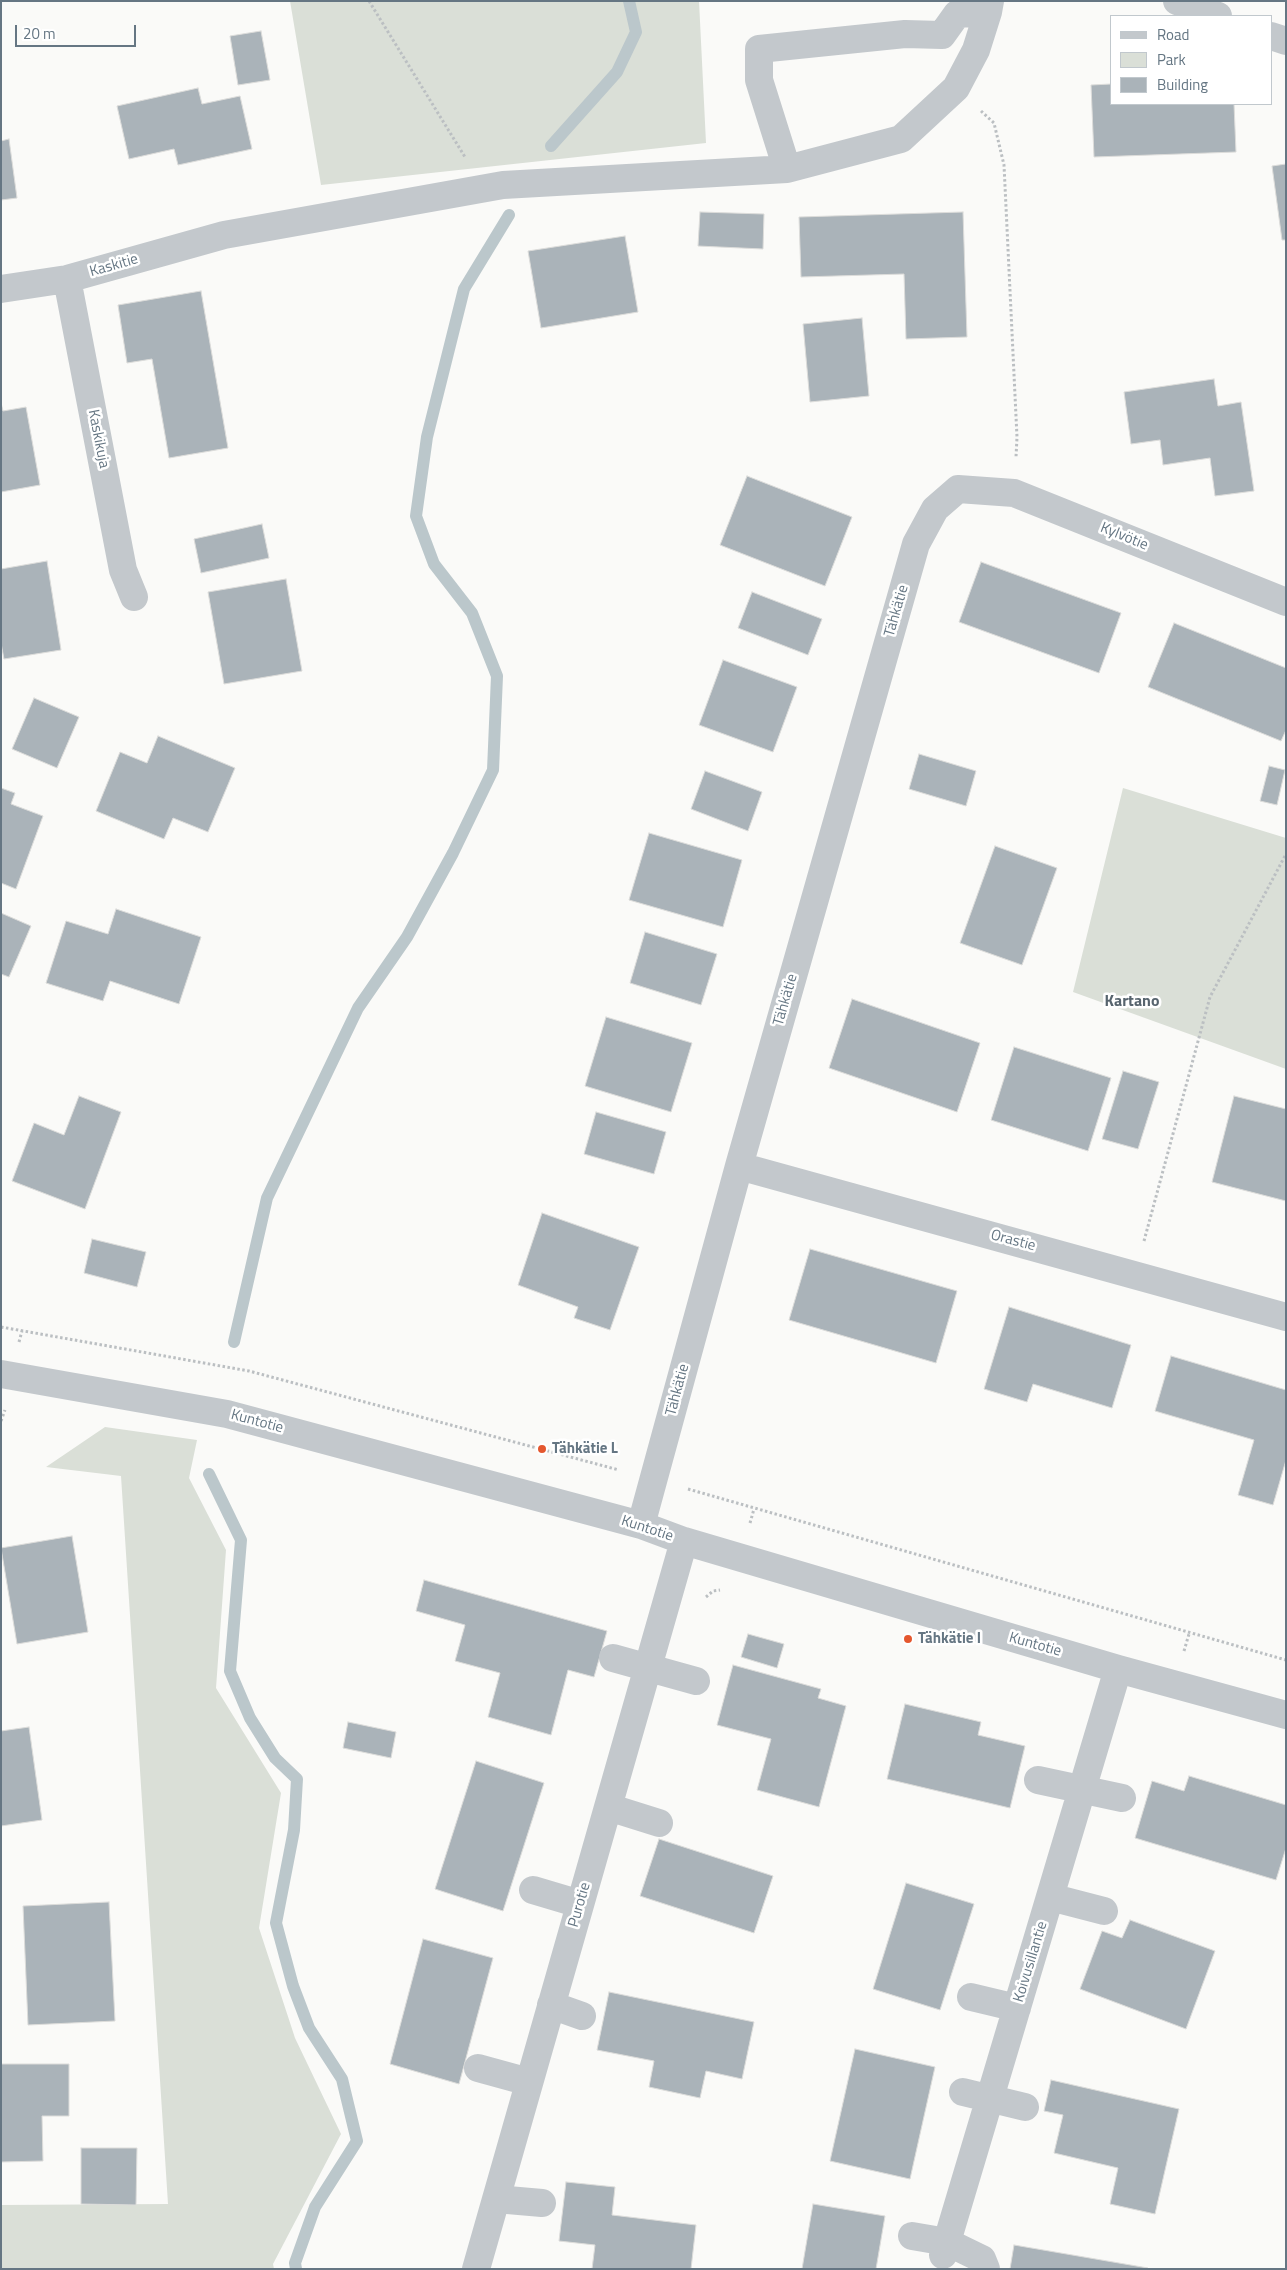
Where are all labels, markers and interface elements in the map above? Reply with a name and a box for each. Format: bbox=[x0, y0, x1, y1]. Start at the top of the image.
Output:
scale bar bbox=[18, 15, 139, 47]
legend bbox=[1110, 15, 1272, 105]
text: 20 m bbox=[23, 22, 56, 45]
text: Road bbox=[1157, 23, 1189, 46]
text: Park bbox=[1157, 48, 1186, 71]
text: Building bbox=[1157, 73, 1208, 96]
street label: Kaskitie bbox=[88, 251, 140, 281]
street label: Kaskikuja bbox=[83, 408, 113, 470]
street label: Kylvötie bbox=[1097, 519, 1151, 555]
street label: Tähkätie bbox=[881, 583, 913, 639]
street label: Tähkätie bbox=[770, 972, 802, 1028]
district label: Kartano bbox=[1105, 992, 1159, 1012]
street label: Orastie bbox=[989, 1226, 1037, 1256]
street label: Tähkätie bbox=[662, 1362, 694, 1418]
street label: Kuntotie bbox=[229, 1406, 285, 1438]
place label: Tähkätie L bbox=[552, 1440, 618, 1458]
marker: Tähkätie L bbox=[536, 1443, 548, 1455]
street label: Kuntotie bbox=[619, 1512, 675, 1546]
street label: Kuntotie bbox=[1007, 1629, 1063, 1661]
place label: Tähkätie I bbox=[918, 1630, 981, 1648]
marker: Tähkätie I bbox=[902, 1633, 914, 1645]
street label: Purotie bbox=[565, 1880, 595, 1930]
street label: Koivusillantie bbox=[1010, 1919, 1052, 2005]

